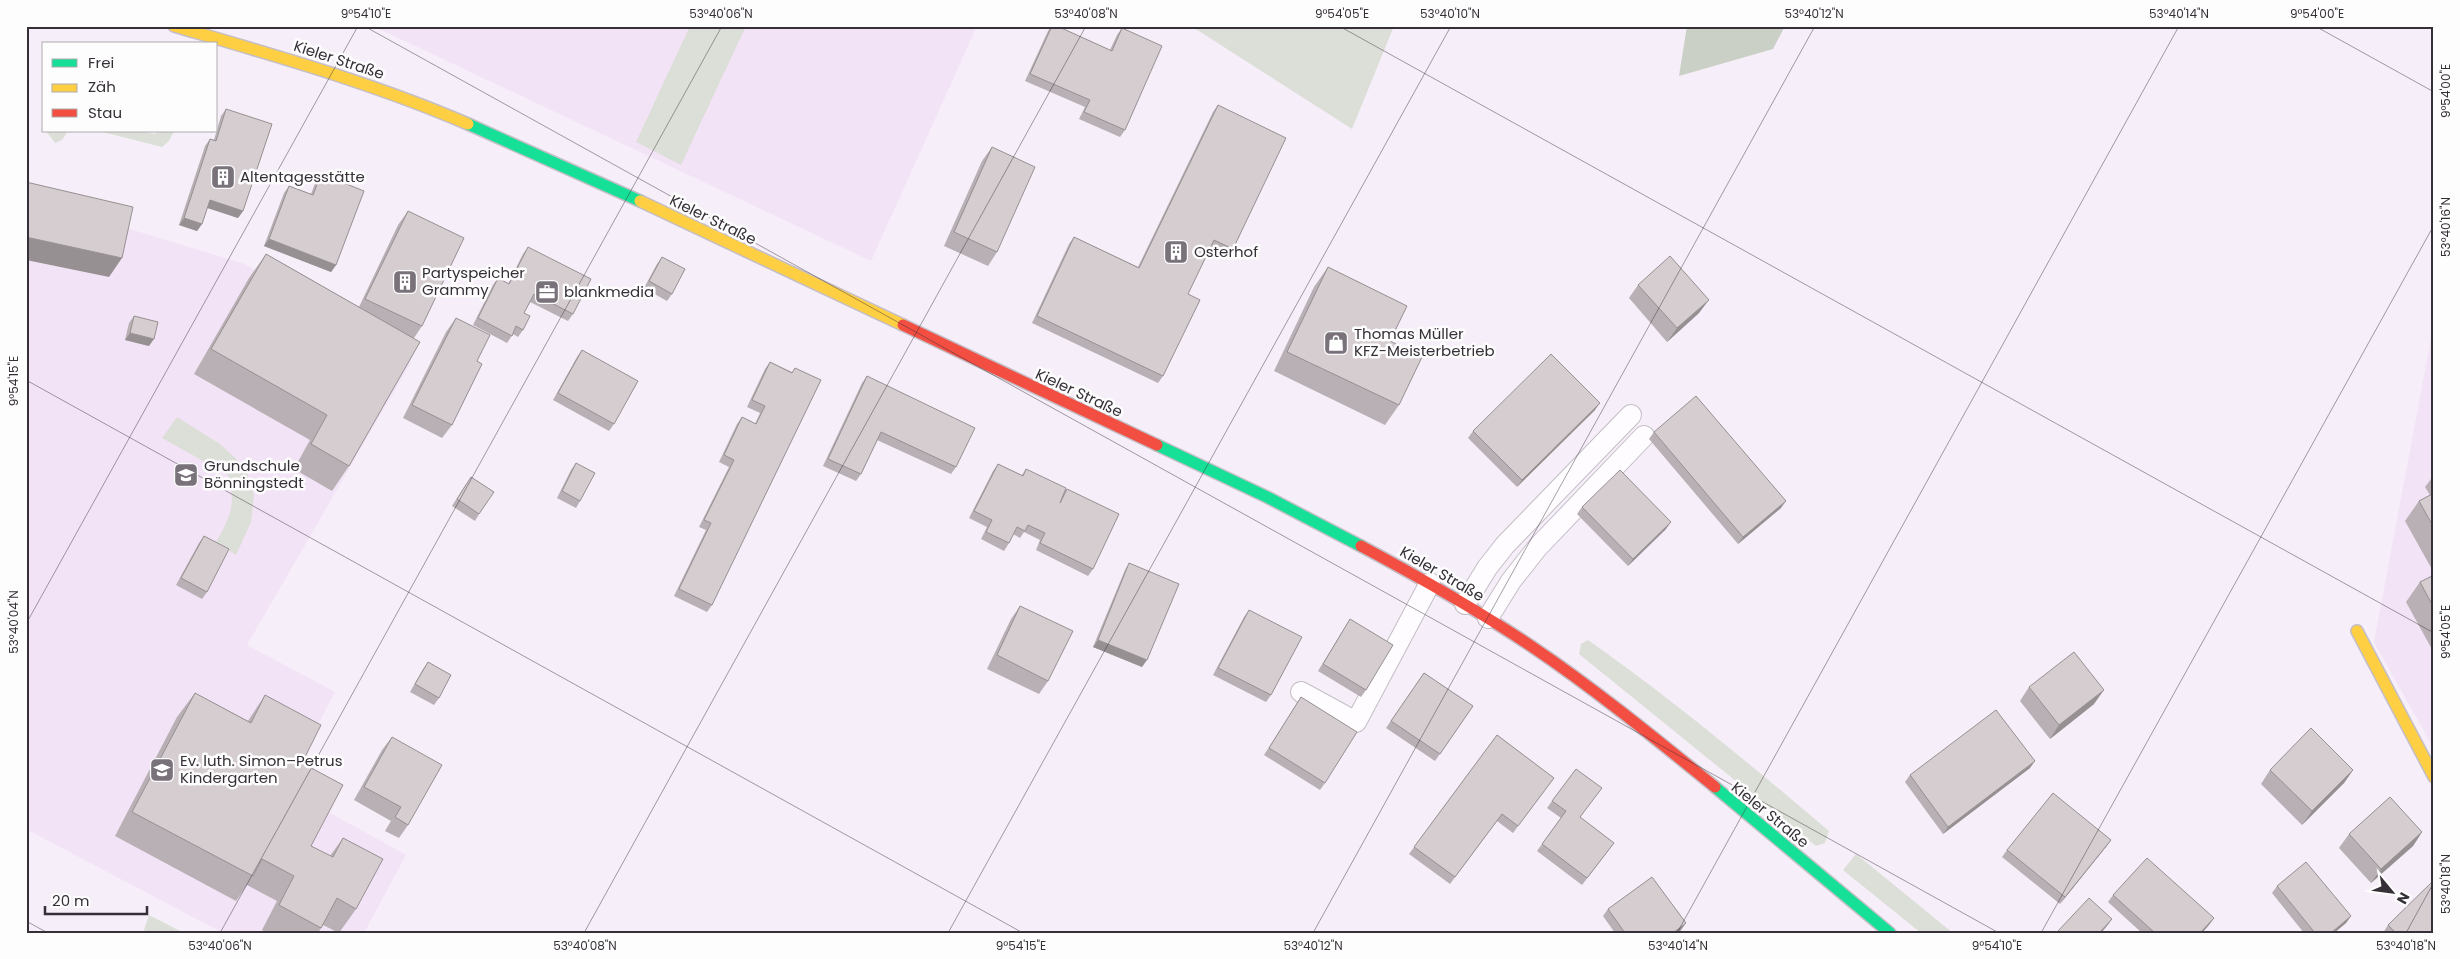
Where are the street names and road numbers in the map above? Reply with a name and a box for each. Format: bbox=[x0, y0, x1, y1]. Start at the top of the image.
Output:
street label: Kieler Straße bbox=[291, 35, 387, 84]
street label: Kieler Straße bbox=[666, 189, 760, 250]
street label: Kieler Straße bbox=[1032, 363, 1126, 422]
street label: Kieler Straße bbox=[1396, 541, 1488, 606]
street label: Kieler Straße bbox=[1727, 777, 1813, 852]

